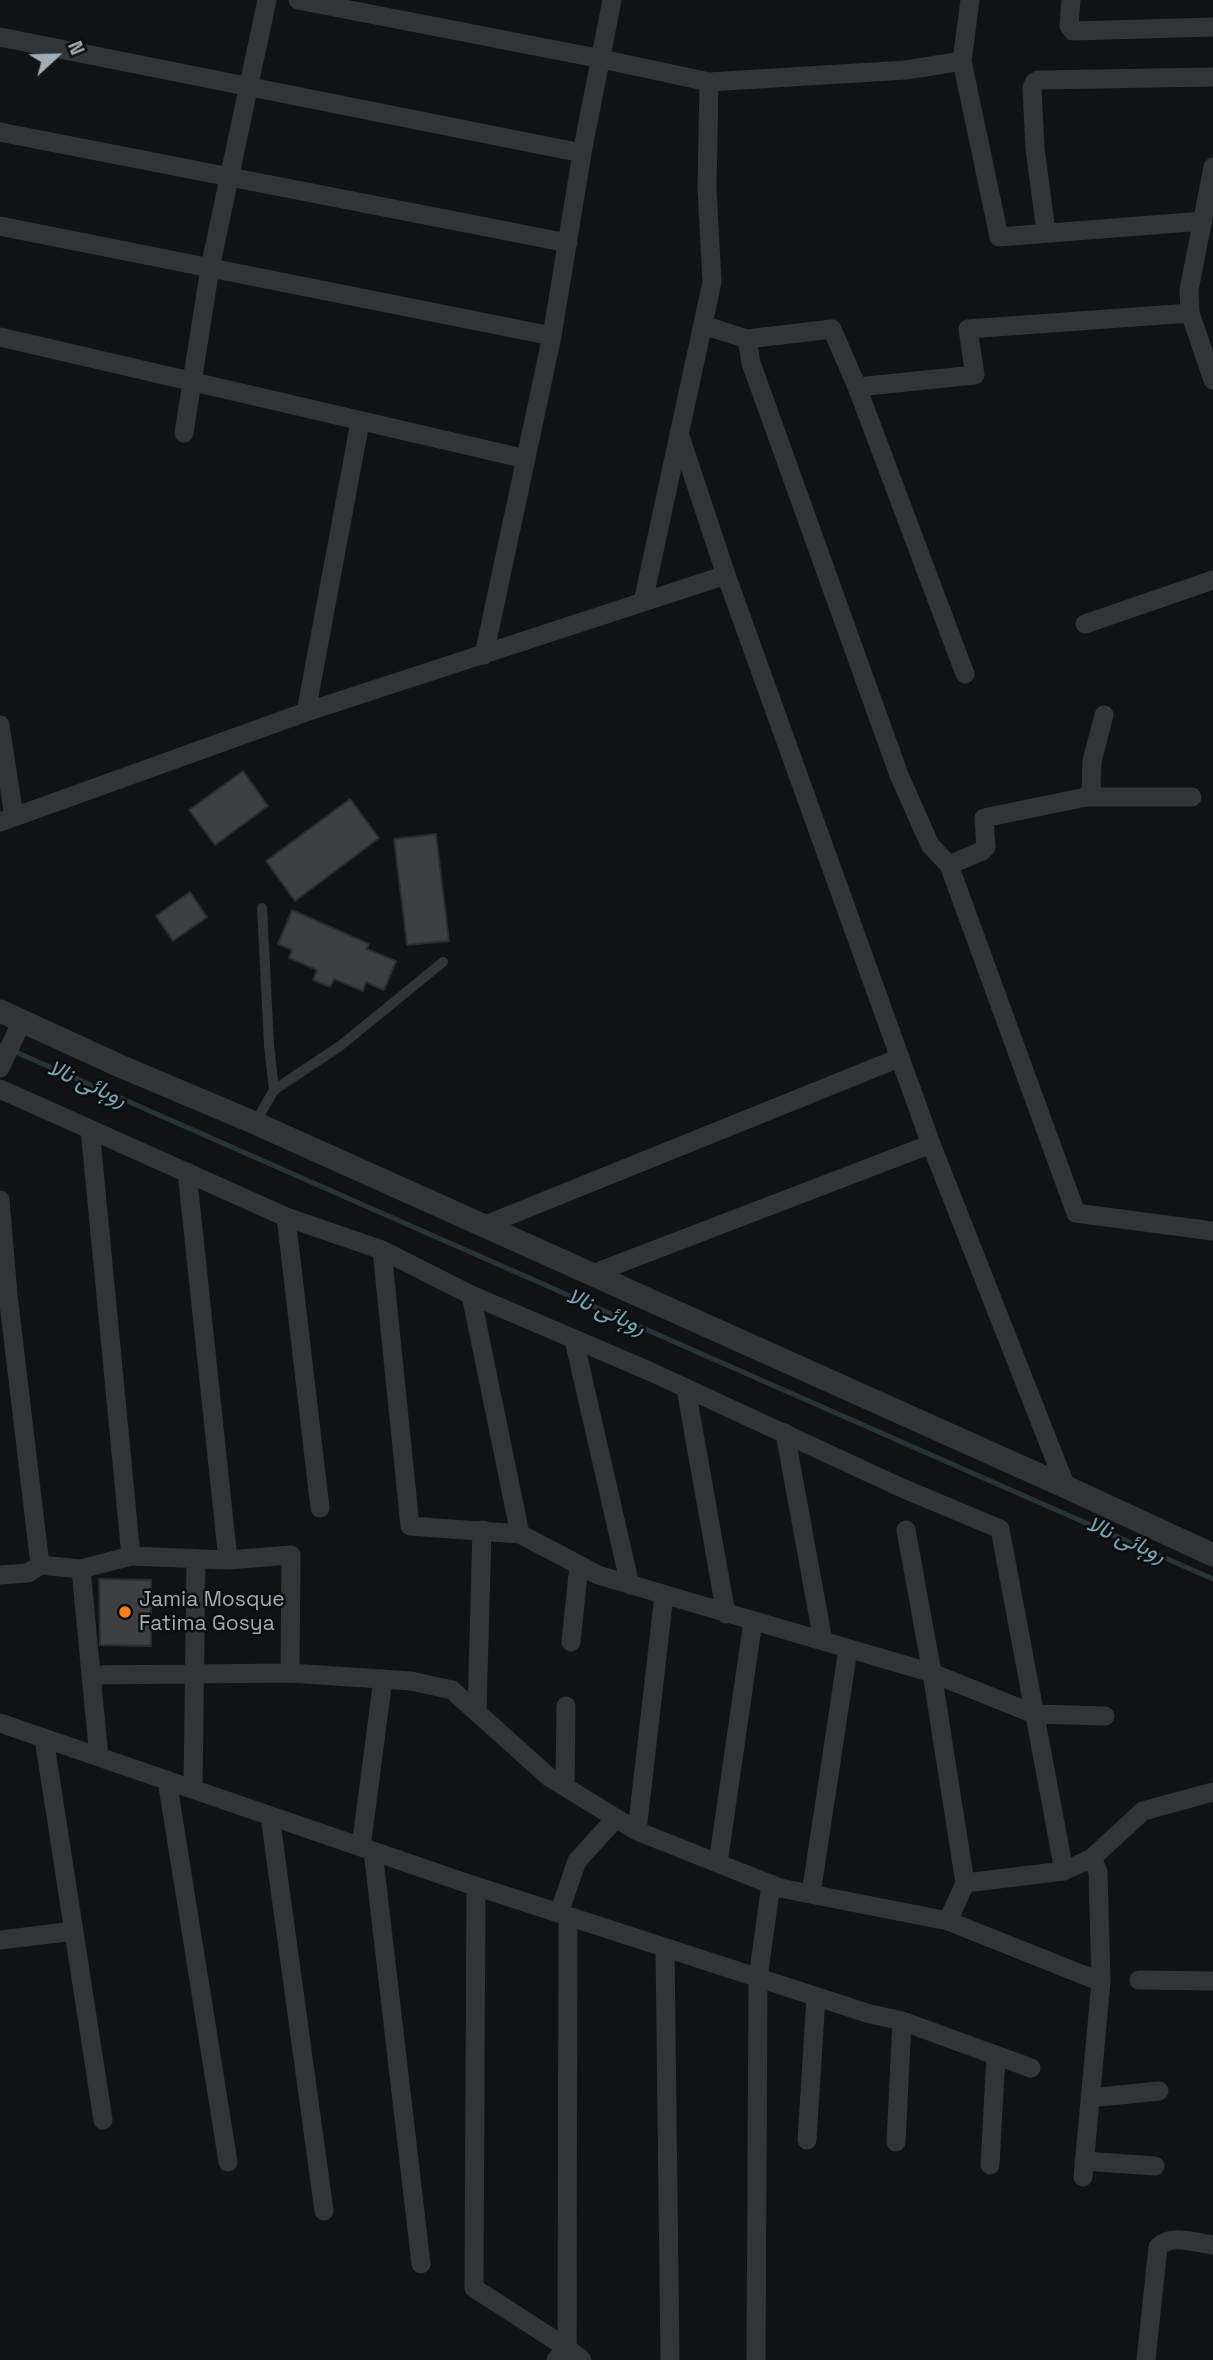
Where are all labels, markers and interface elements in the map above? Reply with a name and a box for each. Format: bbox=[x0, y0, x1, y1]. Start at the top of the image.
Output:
north arrow bbox=[21, 21, 91, 91]
text: N bbox=[62, 37, 90, 59]
water label: روہائی نالا bbox=[43, 1054, 131, 1114]
water label: روہائی نالا bbox=[562, 1282, 650, 1342]
water label: روہائی نالا bbox=[1082, 1510, 1170, 1570]
place label: Jamia Mosque Fatima Gosya bbox=[139, 1587, 285, 1637]
marker: Jamia Mosque Fatima Gosya bbox=[117, 1604, 133, 1620]

